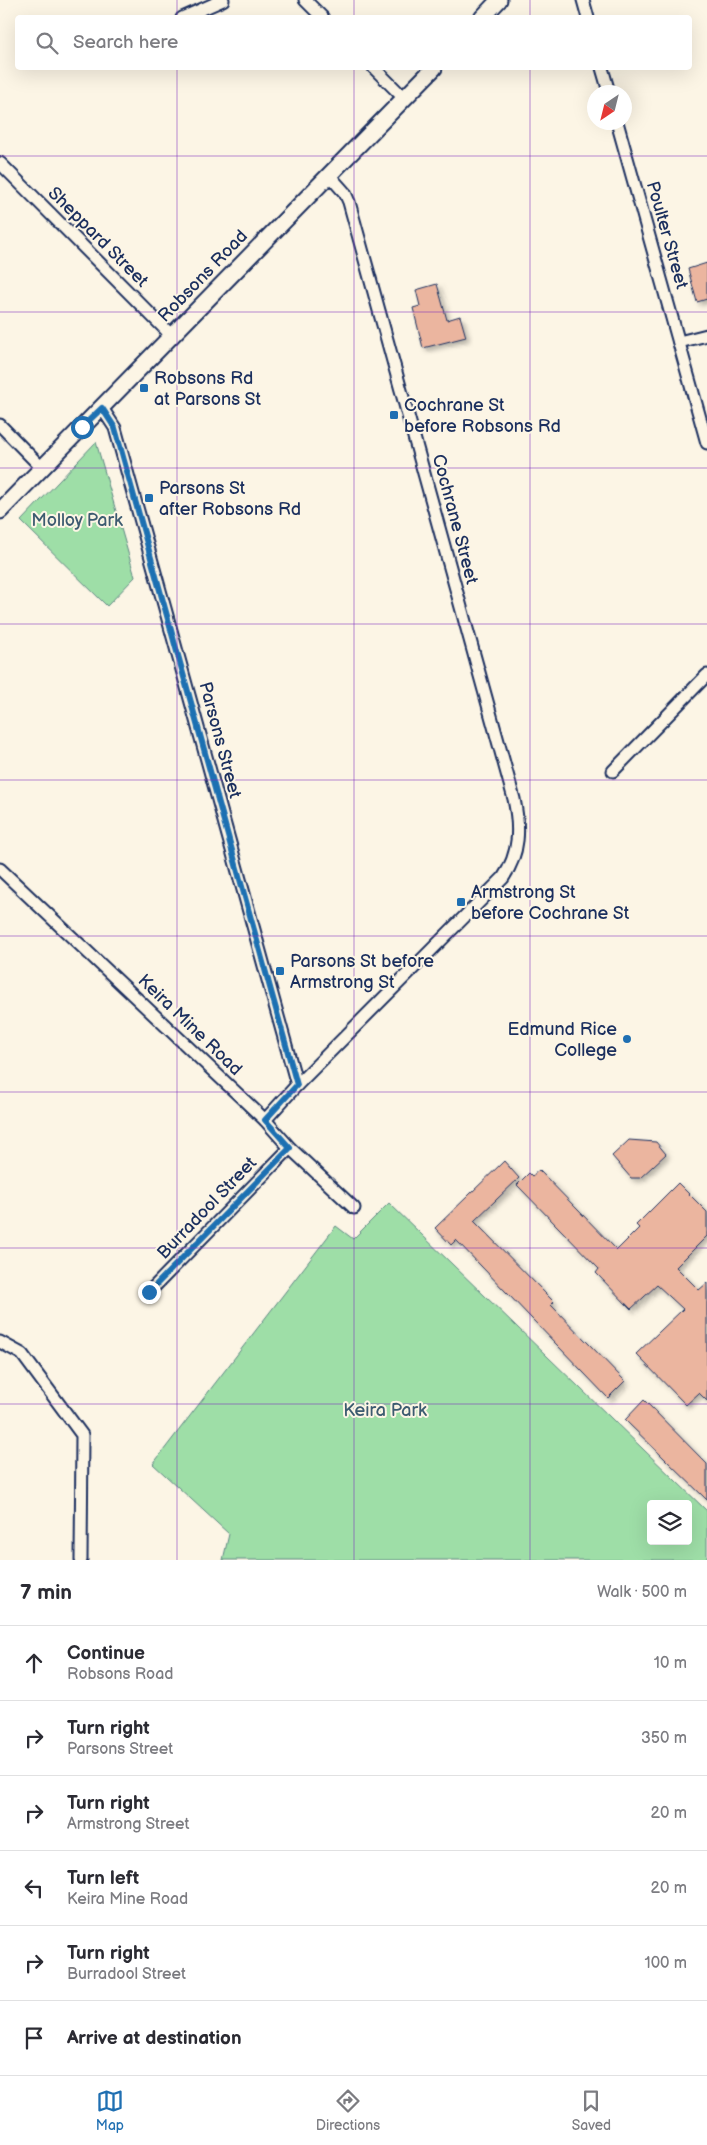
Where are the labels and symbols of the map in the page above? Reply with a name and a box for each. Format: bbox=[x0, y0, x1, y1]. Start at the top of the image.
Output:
north arrow bbox=[587, 85, 632, 130]
street label: Poulter Street bbox=[642, 179, 692, 292]
street label: Sheppard Street bbox=[44, 183, 153, 292]
street label: Robsons Road bbox=[154, 226, 252, 326]
place label: Robsons Rd at Parsons St bbox=[154, 368, 261, 410]
marker: Robsons Rd at Parsons St bbox=[138, 382, 150, 394]
place label: Cochrane St before Robsons Rd bbox=[404, 395, 561, 437]
marker: Cochrane St before Robsons Rd bbox=[388, 409, 400, 421]
route start bbox=[71, 416, 94, 439]
street label: Cochrane Street bbox=[428, 452, 483, 587]
place label: Parsons St after Robsons Rd bbox=[159, 478, 301, 520]
marker: Parsons St after Robsons Rd bbox=[143, 492, 155, 504]
park label: Molloy Park bbox=[31, 510, 123, 531]
street label: Parsons Street bbox=[194, 680, 246, 801]
place label: Armstrong St before Cochrane St bbox=[471, 882, 630, 924]
marker: Armstrong St before Cochrane St bbox=[455, 896, 467, 908]
place label: Parsons St before Armstrong St bbox=[290, 951, 434, 993]
marker: Parsons St before Armstrong St bbox=[274, 965, 286, 977]
street label: Keira Mine Road bbox=[134, 970, 246, 1080]
place label: Edmund Rice College bbox=[507, 1019, 617, 1061]
marker: Edmund Rice College bbox=[621, 1033, 633, 1045]
street label: Burradool Street bbox=[153, 1152, 261, 1263]
route end bbox=[138, 1281, 161, 1304]
park label: Keira Park bbox=[343, 1400, 427, 1421]

